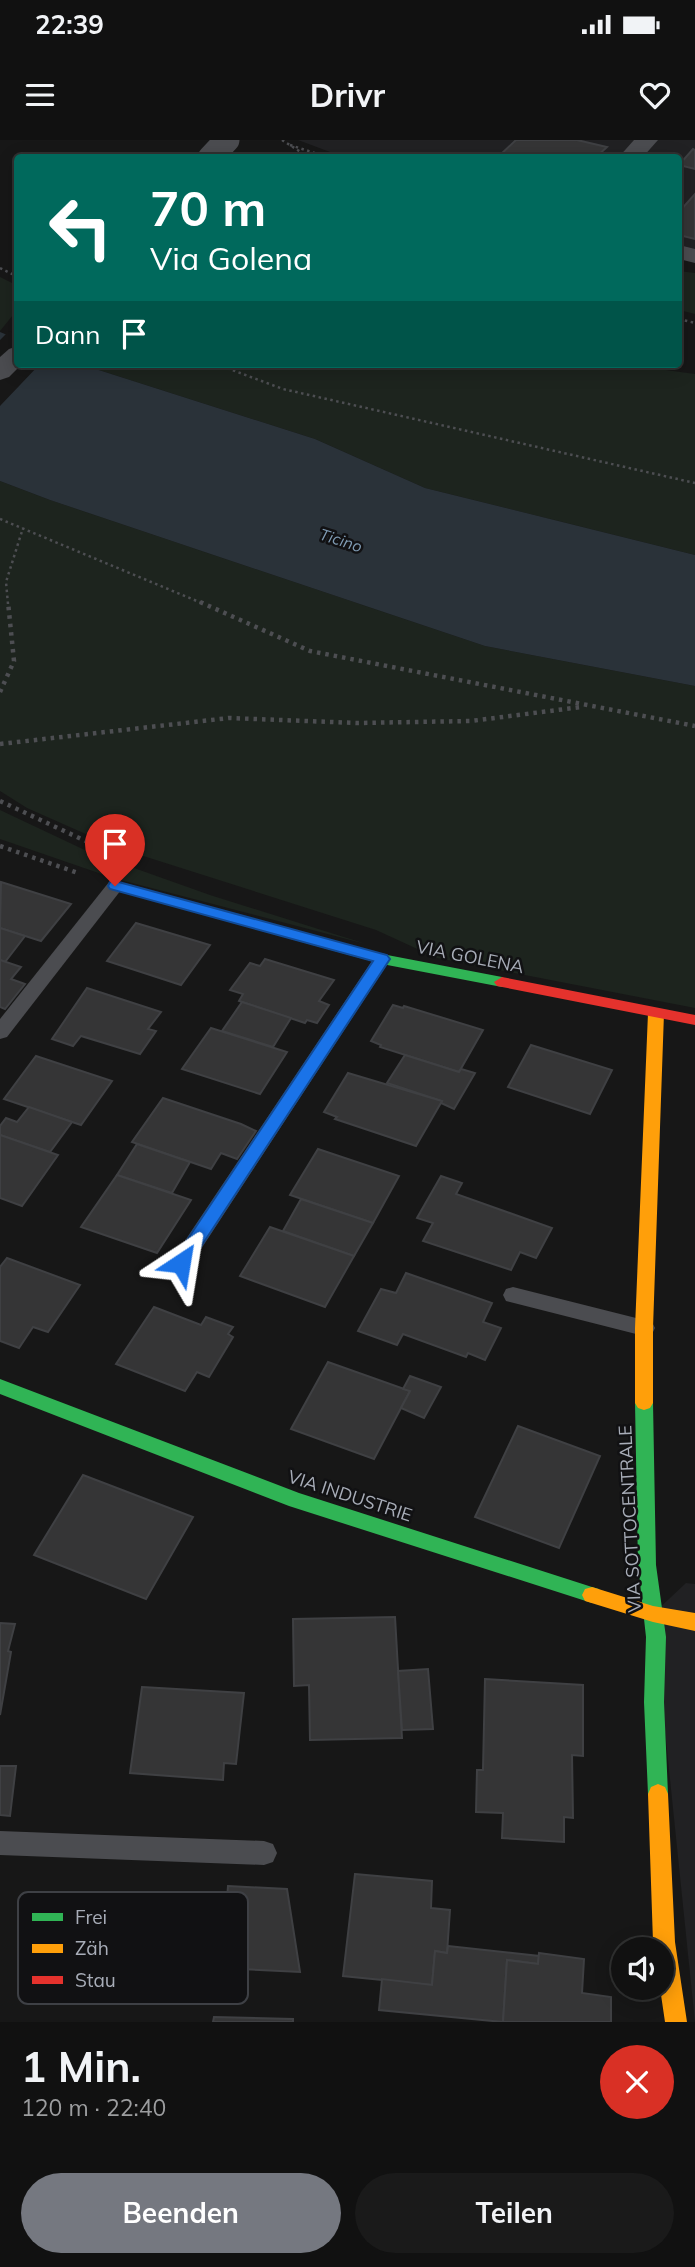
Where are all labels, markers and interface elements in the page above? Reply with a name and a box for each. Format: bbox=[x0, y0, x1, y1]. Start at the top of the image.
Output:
text: 22:39 bbox=[35, 8, 104, 41]
text: Drivr bbox=[310, 75, 385, 115]
icon: menu bbox=[21, 76, 59, 114]
icon: heart bbox=[636, 76, 674, 114]
text: 70 m bbox=[150, 177, 266, 238]
icon: left bbox=[35, 182, 126, 273]
text: Via Golena bbox=[150, 238, 312, 278]
icon: arrive bbox=[115, 315, 153, 353]
text: Dann bbox=[35, 318, 101, 351]
water label: Ticino bbox=[317, 524, 365, 556]
pin bbox=[85, 814, 145, 886]
icon: arrive bbox=[96, 825, 134, 863]
street label: VIA GOLENA bbox=[414, 935, 526, 978]
position arrow bbox=[144, 1226, 218, 1300]
street label: VIA SOTTOCENTRALE bbox=[613, 1425, 646, 1613]
street label: VIA INDUSTRIE bbox=[285, 1465, 415, 1526]
legend bbox=[18, 1892, 248, 2004]
text: Frei bbox=[75, 1905, 107, 1929]
text: Zäh bbox=[75, 1936, 109, 1960]
map controls bbox=[611, 1937, 674, 2000]
button: sound bbox=[611, 1937, 674, 2000]
text: Stau bbox=[75, 1968, 116, 1992]
text: 1 Min. bbox=[21, 2040, 141, 2093]
button: close bbox=[600, 2045, 674, 2119]
text: 120 m · 22:40 bbox=[21, 2093, 166, 2122]
button: Beenden bbox=[21, 2173, 341, 2253]
button: Teilen bbox=[355, 2173, 674, 2253]

